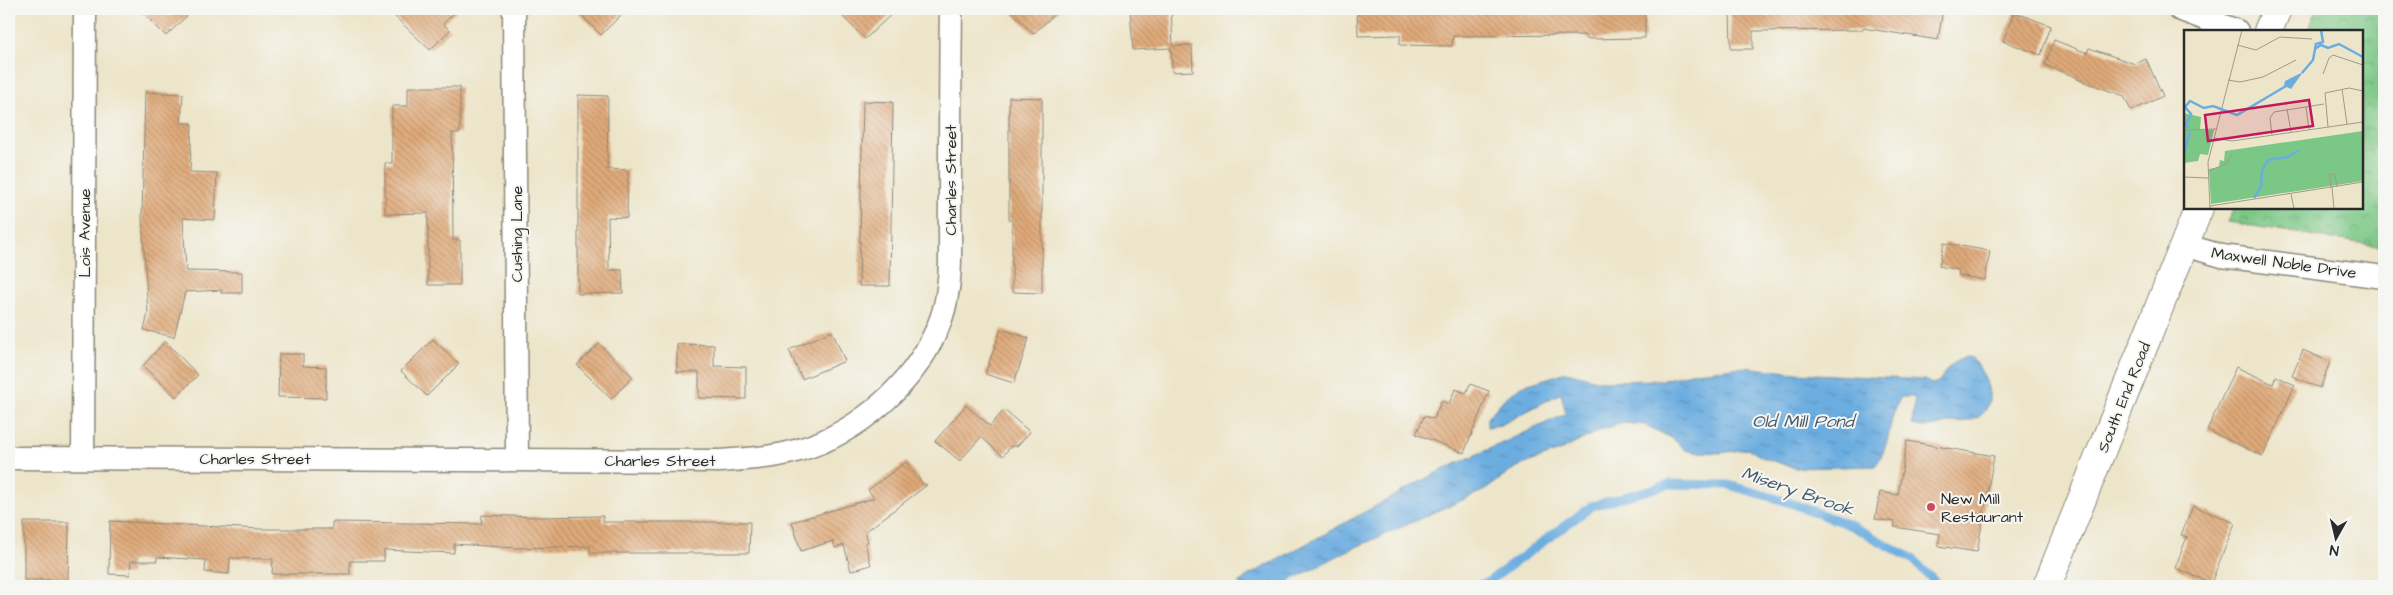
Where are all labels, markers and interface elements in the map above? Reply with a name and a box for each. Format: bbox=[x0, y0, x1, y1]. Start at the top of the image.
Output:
inset map bbox=[2184, 30, 2363, 209]
street label: Charles Street bbox=[940, 124, 962, 236]
street label: Cushing Lane bbox=[506, 185, 529, 282]
street label: Lois Avenue bbox=[74, 188, 96, 277]
street label: Maxwell Noble Drive bbox=[2210, 242, 2358, 284]
street label: South End Road bbox=[2092, 339, 2156, 456]
water label: Old Mill Pond bbox=[1752, 409, 1858, 434]
street label: Charles Street bbox=[199, 448, 311, 470]
street label: Charles Street bbox=[604, 450, 716, 472]
water label: Misery Brook bbox=[1738, 461, 1858, 524]
place label: New Mill Restaurant bbox=[1941, 488, 2024, 528]
marker: New Mill Restaurant bbox=[1925, 501, 1937, 513]
north arrow bbox=[2310, 512, 2360, 562]
text: N bbox=[2328, 539, 2340, 560]

